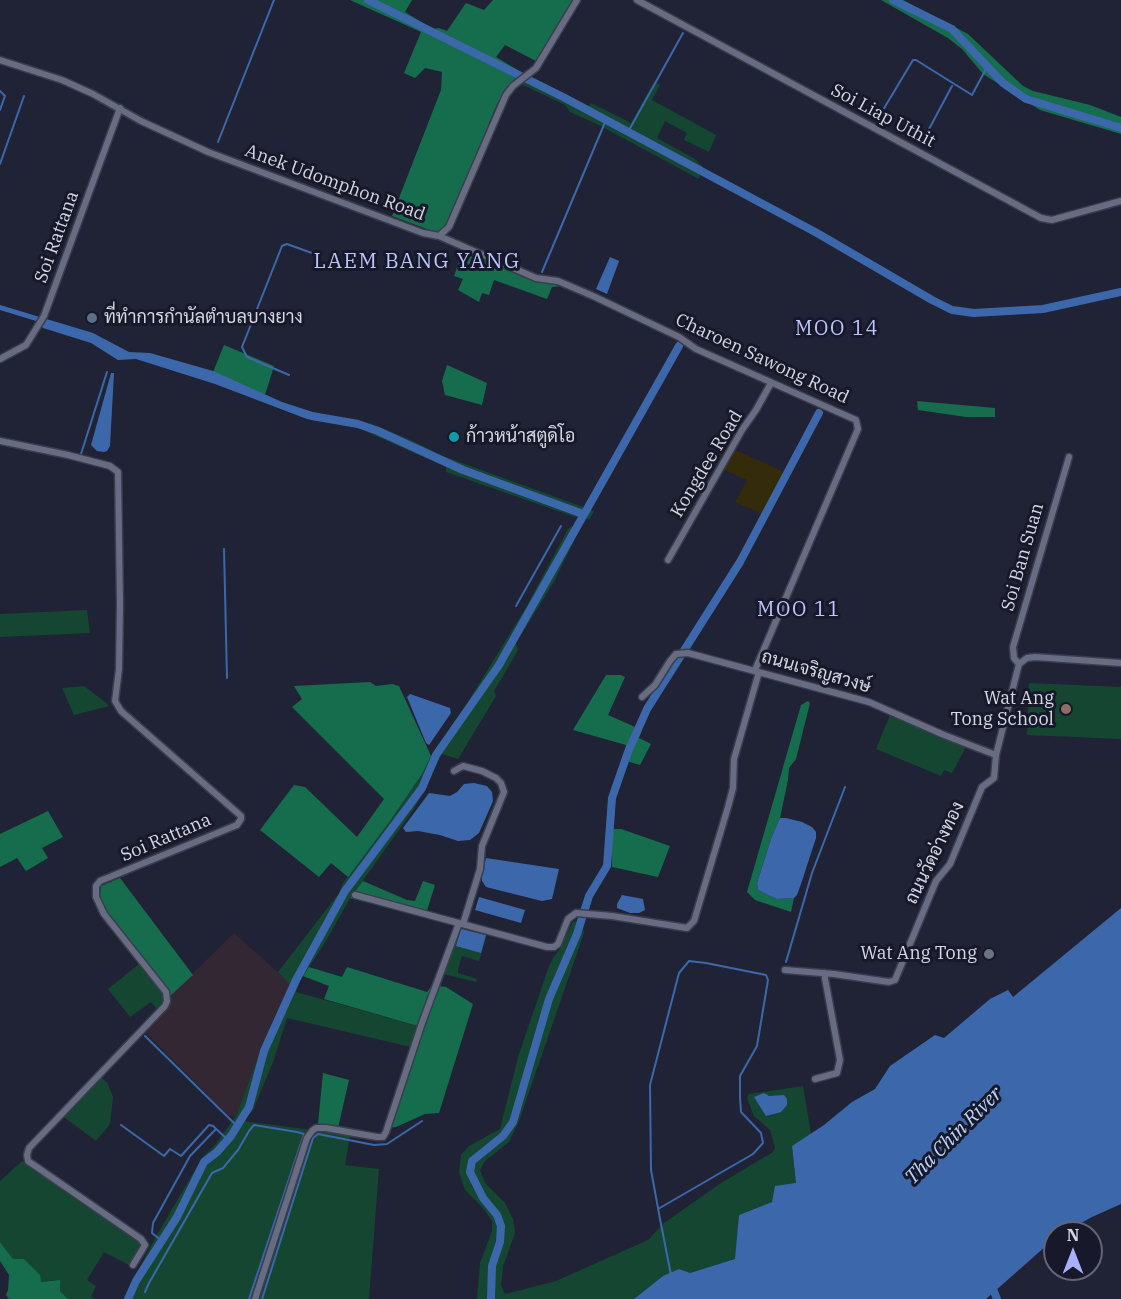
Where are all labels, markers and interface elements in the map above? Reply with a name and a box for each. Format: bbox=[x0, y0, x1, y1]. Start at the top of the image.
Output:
street label: Soi Liap Uthit bbox=[827, 80, 939, 152]
street label: Anek Udomphon Road bbox=[242, 140, 428, 226]
street label: Soi Rattana bbox=[30, 188, 84, 286]
district label: LAEM BANG YANG bbox=[313, 249, 521, 275]
place label: ที่ทำการกำนัลตำบลบางยาง bbox=[104, 307, 303, 329]
street label: Charoen Sawong Road bbox=[672, 309, 852, 409]
marker: ที่ทำการกำนัลตำบลบางยาง bbox=[85, 311, 99, 325]
district label: MOO 14 bbox=[795, 317, 879, 341]
street label: Kongdee Road bbox=[667, 407, 747, 521]
place label: ก้าวหน้าสตูดิโอ bbox=[466, 426, 575, 448]
marker: ก้าวหน้าสตูดิโอ bbox=[447, 430, 461, 444]
street label: Soi Ban Suan bbox=[997, 501, 1049, 613]
district label: MOO 11 bbox=[757, 598, 841, 622]
street label: ถนนเจริญสวงษ์ bbox=[759, 646, 873, 698]
place label: Wat Ang Tong School bbox=[950, 688, 1054, 730]
marker: Wat Ang Tong School bbox=[1059, 702, 1073, 716]
street label: ถนนวัดอ่างทอง bbox=[901, 798, 969, 908]
street label: Soi Rattana bbox=[118, 809, 214, 867]
place label: Wat Ang Tong bbox=[860, 943, 977, 965]
marker: Wat Ang Tong bbox=[982, 947, 996, 961]
water label: Tha Chin River bbox=[900, 1082, 1008, 1190]
north arrow bbox=[1043, 1221, 1103, 1281]
text: N bbox=[1067, 1225, 1079, 1245]

